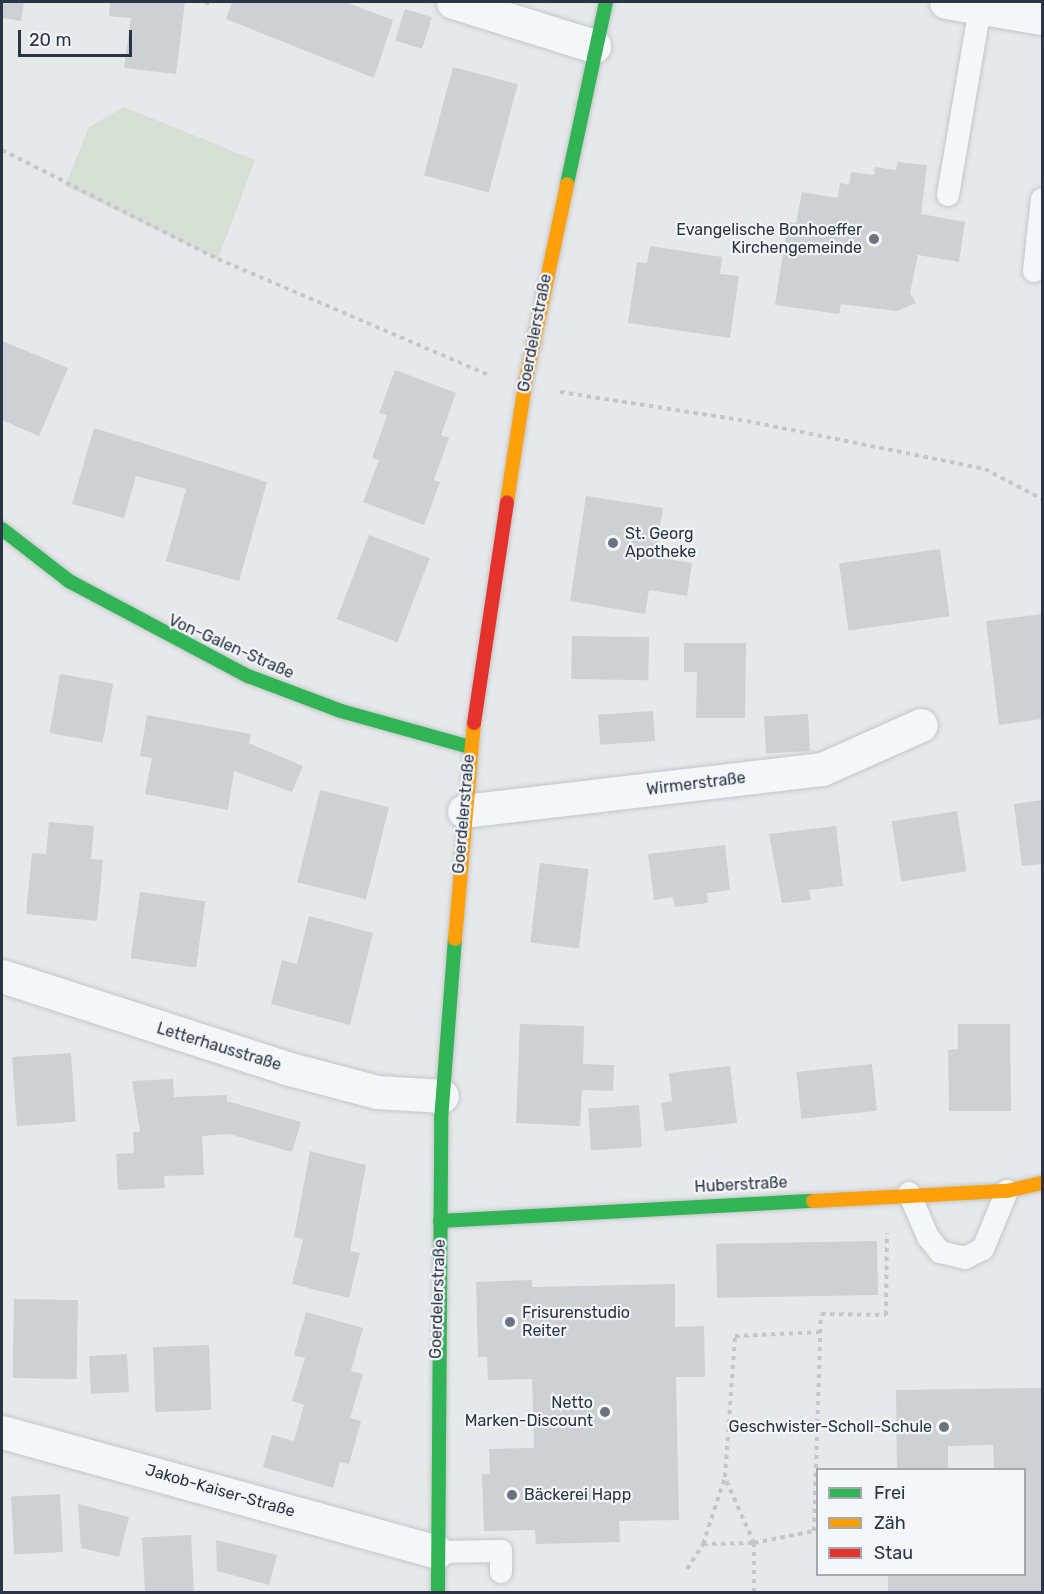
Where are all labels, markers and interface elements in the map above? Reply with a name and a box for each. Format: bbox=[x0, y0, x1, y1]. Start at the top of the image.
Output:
scale bar bbox=[21, 18, 135, 56]
text: 20 m bbox=[29, 29, 71, 51]
place label: Evangelische Bonhoeffer Kirchengemeinde bbox=[676, 220, 862, 258]
marker: Evangelische Bonhoeffer Kirchengemeinde bbox=[867, 232, 881, 246]
street label: Goerdelerstraße bbox=[514, 272, 556, 394]
place label: St. Georg Apotheke bbox=[625, 524, 696, 562]
marker: St. Georg Apotheke bbox=[606, 536, 620, 550]
street label: Von-Galen-Straße bbox=[165, 611, 297, 683]
street label: Goerdelerstraße bbox=[449, 753, 479, 875]
street label: Wirmerstraße bbox=[645, 768, 747, 800]
street label: Letterhausstraße bbox=[154, 1019, 284, 1075]
street label: Huberstraße bbox=[694, 1173, 788, 1197]
street label: Goerdelerstraße bbox=[426, 1239, 450, 1359]
place label: Frisurenstudio Reiter bbox=[522, 1303, 630, 1341]
marker: Frisurenstudio Reiter bbox=[503, 1315, 517, 1329]
place label: Netto Marken-Discount bbox=[465, 1393, 593, 1431]
marker: Netto Marken-Discount bbox=[598, 1405, 612, 1419]
place label: Geschwister-Scholl-Schule bbox=[729, 1417, 932, 1437]
marker: Geschwister-Scholl-Schule bbox=[937, 1420, 951, 1434]
street label: Jakob-Kaiser-Straße bbox=[143, 1460, 297, 1522]
legend bbox=[816, 1468, 1026, 1576]
text: Frei bbox=[874, 1482, 905, 1504]
place label: Bäckerei Happ bbox=[524, 1485, 631, 1505]
marker: Bäckerei Happ bbox=[505, 1488, 519, 1502]
text: Zäh bbox=[874, 1512, 906, 1534]
text: Stau bbox=[874, 1542, 913, 1564]

